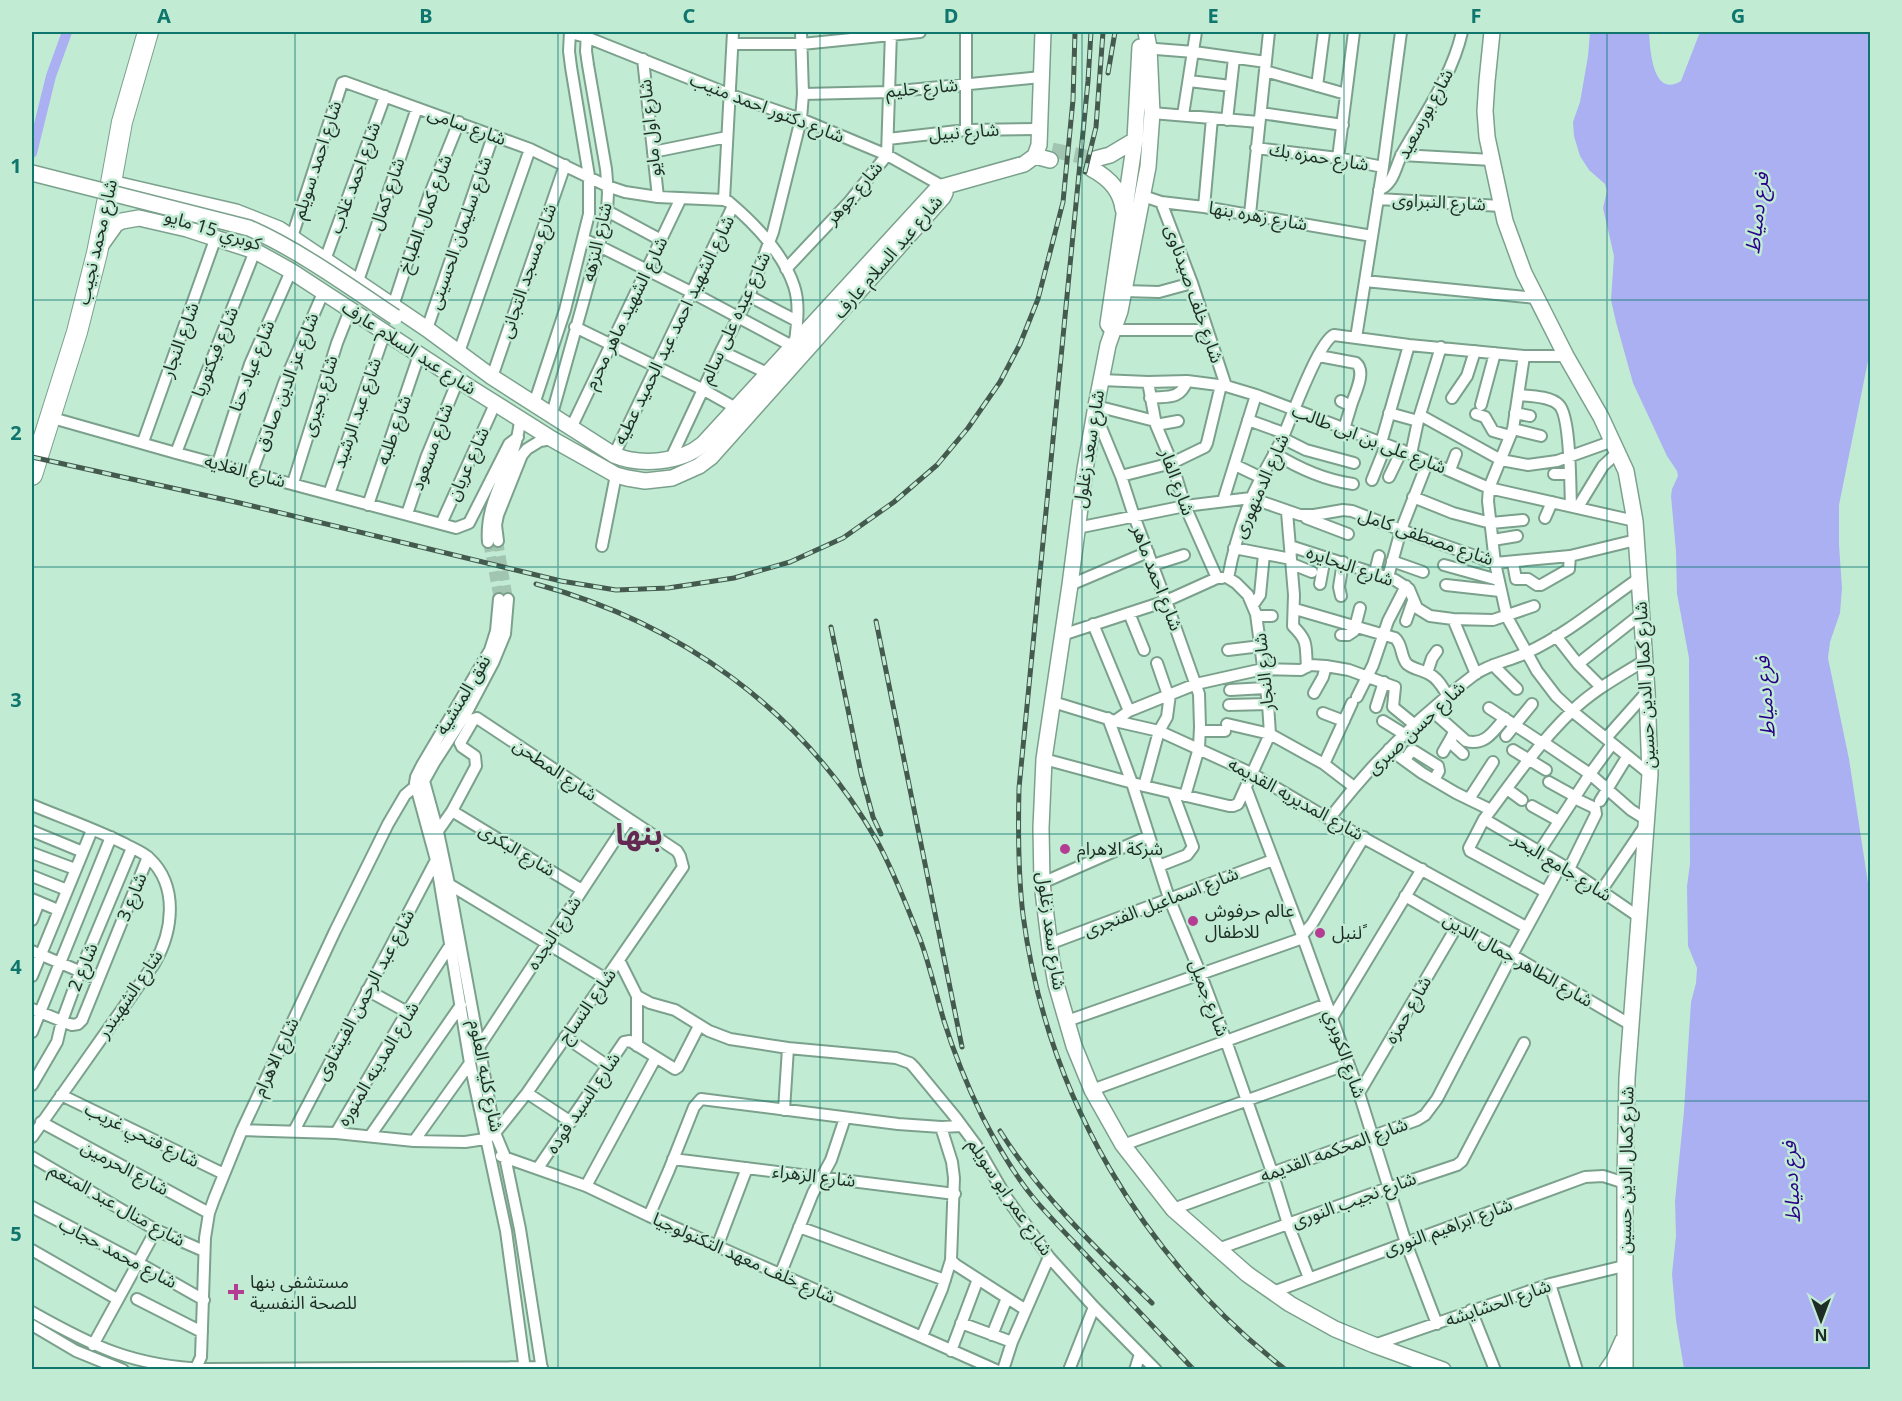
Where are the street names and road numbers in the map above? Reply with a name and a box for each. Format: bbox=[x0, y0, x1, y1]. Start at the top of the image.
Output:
street label: شارع بورسعيد bbox=[1390, 64, 1461, 164]
street label: شارع دكتور احمد منيب bbox=[686, 67, 848, 150]
street label: شارع حليم bbox=[885, 72, 959, 105]
street label: شارع اول مايو bbox=[632, 78, 669, 178]
street label: شارع احمد سويلم bbox=[286, 98, 349, 223]
street label: شارع سامى bbox=[424, 100, 510, 153]
street label: شارع نبيل bbox=[928, 117, 1000, 148]
street label: شارع احمد غلاب bbox=[323, 119, 388, 238]
street label: شارع حمزه بك bbox=[1267, 136, 1371, 179]
street label: شارع كمال الطباخ bbox=[391, 151, 459, 277]
street label: شارع سليمان الحسينى bbox=[422, 153, 499, 313]
street label: شارع كمال bbox=[362, 154, 413, 234]
street label: شارع جوهر bbox=[818, 156, 890, 232]
street label: شارع محمد نجيب bbox=[70, 177, 125, 308]
street label: شارع النبراوى bbox=[1391, 187, 1486, 218]
street label: شارع عبد السلام عارف bbox=[827, 190, 950, 325]
street label: شارع زهره بنها bbox=[1206, 195, 1309, 238]
street label: شارع مسجد التجانى bbox=[493, 200, 564, 342]
street label: شارع النزهه bbox=[575, 200, 620, 284]
street label: كوبري 15 مايو bbox=[161, 203, 265, 257]
street label: شارع الشهيد احمد عبد الحميد عطيه bbox=[607, 211, 742, 450]
street label: شارع خلف صيدناوى bbox=[1157, 221, 1230, 367]
street label: شارع الشهيد ماهر محرم bbox=[578, 232, 675, 394]
street label: شارع عبده على سالم bbox=[693, 248, 778, 389]
street label: شارع عبد السلام عارف bbox=[336, 295, 481, 402]
street label: شارع النجار bbox=[154, 299, 207, 382]
street label: شارع فيكتوريا bbox=[185, 303, 246, 402]
street label: شارع عز الدين صادق bbox=[249, 309, 326, 455]
street label: شارع عياد حنا bbox=[223, 317, 282, 416]
street label: شارع بحيرى bbox=[295, 352, 346, 440]
street label: شارع عبد الرشيد bbox=[326, 354, 389, 472]
street label: شارع سعد زغلول bbox=[1067, 388, 1112, 510]
street label: شارع طلبه bbox=[370, 392, 419, 469]
street label: شارع على بن ابى طالب bbox=[1288, 398, 1450, 481]
street label: شارع مسعود bbox=[404, 400, 461, 495]
street label: شارع عريان bbox=[440, 423, 497, 505]
street label: شارع الدمنهورى bbox=[1226, 430, 1297, 543]
street label: شارع الفار bbox=[1152, 444, 1201, 519]
street label: شارع الغلايه bbox=[201, 448, 288, 495]
street label: شارع مصطفى كامل bbox=[1355, 502, 1497, 573]
street label: شارع احمد ماهر bbox=[1124, 520, 1189, 635]
street label: شارع البحايره bbox=[1303, 539, 1397, 594]
street label: شارع كمال الدين حسين bbox=[1628, 601, 1663, 769]
street label: شارع النجار bbox=[1247, 632, 1282, 713]
street label: نفق المنشية bbox=[429, 650, 495, 739]
street label: شارع حسن صبرى bbox=[1361, 675, 1472, 781]
street label: شارع المطحن bbox=[507, 732, 602, 809]
street label: شارع المديريه القديمه bbox=[1223, 751, 1369, 848]
street label: شارع البكرى bbox=[473, 817, 560, 884]
street label: شارع جامع البحر bbox=[1506, 825, 1617, 909]
street label: شارع اسماعيل الفنجرى bbox=[1080, 861, 1242, 944]
street label: شارع 3 bbox=[111, 869, 154, 925]
street label: شارع سعد زغلول bbox=[1029, 870, 1072, 992]
street label: شارع النجده bbox=[520, 891, 588, 976]
street label: شارع عبد الرحمن الفيشاوى bbox=[309, 905, 422, 1086]
street label: شارع الطاهر جمال الدين bbox=[1438, 906, 1598, 1014]
street label: شارع 2 bbox=[62, 939, 105, 995]
street label: شارع الشهبندر bbox=[90, 945, 170, 1045]
street label: شارع جميل bbox=[1181, 956, 1236, 1041]
street label: شارع النساج bbox=[551, 963, 623, 1050]
street label: شارع حمزه bbox=[1378, 971, 1439, 1049]
street label: شارع المدينه المنوره bbox=[331, 997, 426, 1132]
street label: شارع الكوبري bbox=[1317, 1006, 1372, 1102]
street label: شارع الاهرام bbox=[246, 1013, 307, 1101]
street label: شارع كليه العلوم bbox=[461, 1018, 510, 1134]
street label: شارع السيد فوده bbox=[539, 1047, 627, 1160]
street label: شارع كمال الدين حسين bbox=[1612, 1086, 1641, 1254]
street label: شارع فتحي غريب bbox=[80, 1096, 204, 1175]
street label: شارع المحكمه القديمه bbox=[1256, 1111, 1412, 1190]
street label: شارع عمر ابو سويلم bbox=[960, 1133, 1059, 1262]
street label: شارع الحرمين bbox=[76, 1134, 173, 1203]
street label: شارع منال عبد المنعم bbox=[44, 1157, 190, 1254]
street label: شارع الزهراء bbox=[771, 1158, 857, 1195]
street label: شارع نجيب النورى bbox=[1288, 1165, 1420, 1236]
street label: شارع ابراهيم النورى bbox=[1380, 1192, 1517, 1263]
street label: شارع خلف معهد التكنولوجيا bbox=[648, 1206, 840, 1311]
street label: شارع محمد حجاب bbox=[54, 1211, 182, 1296]
street label: شارع الحشايشه bbox=[1442, 1273, 1555, 1334]

